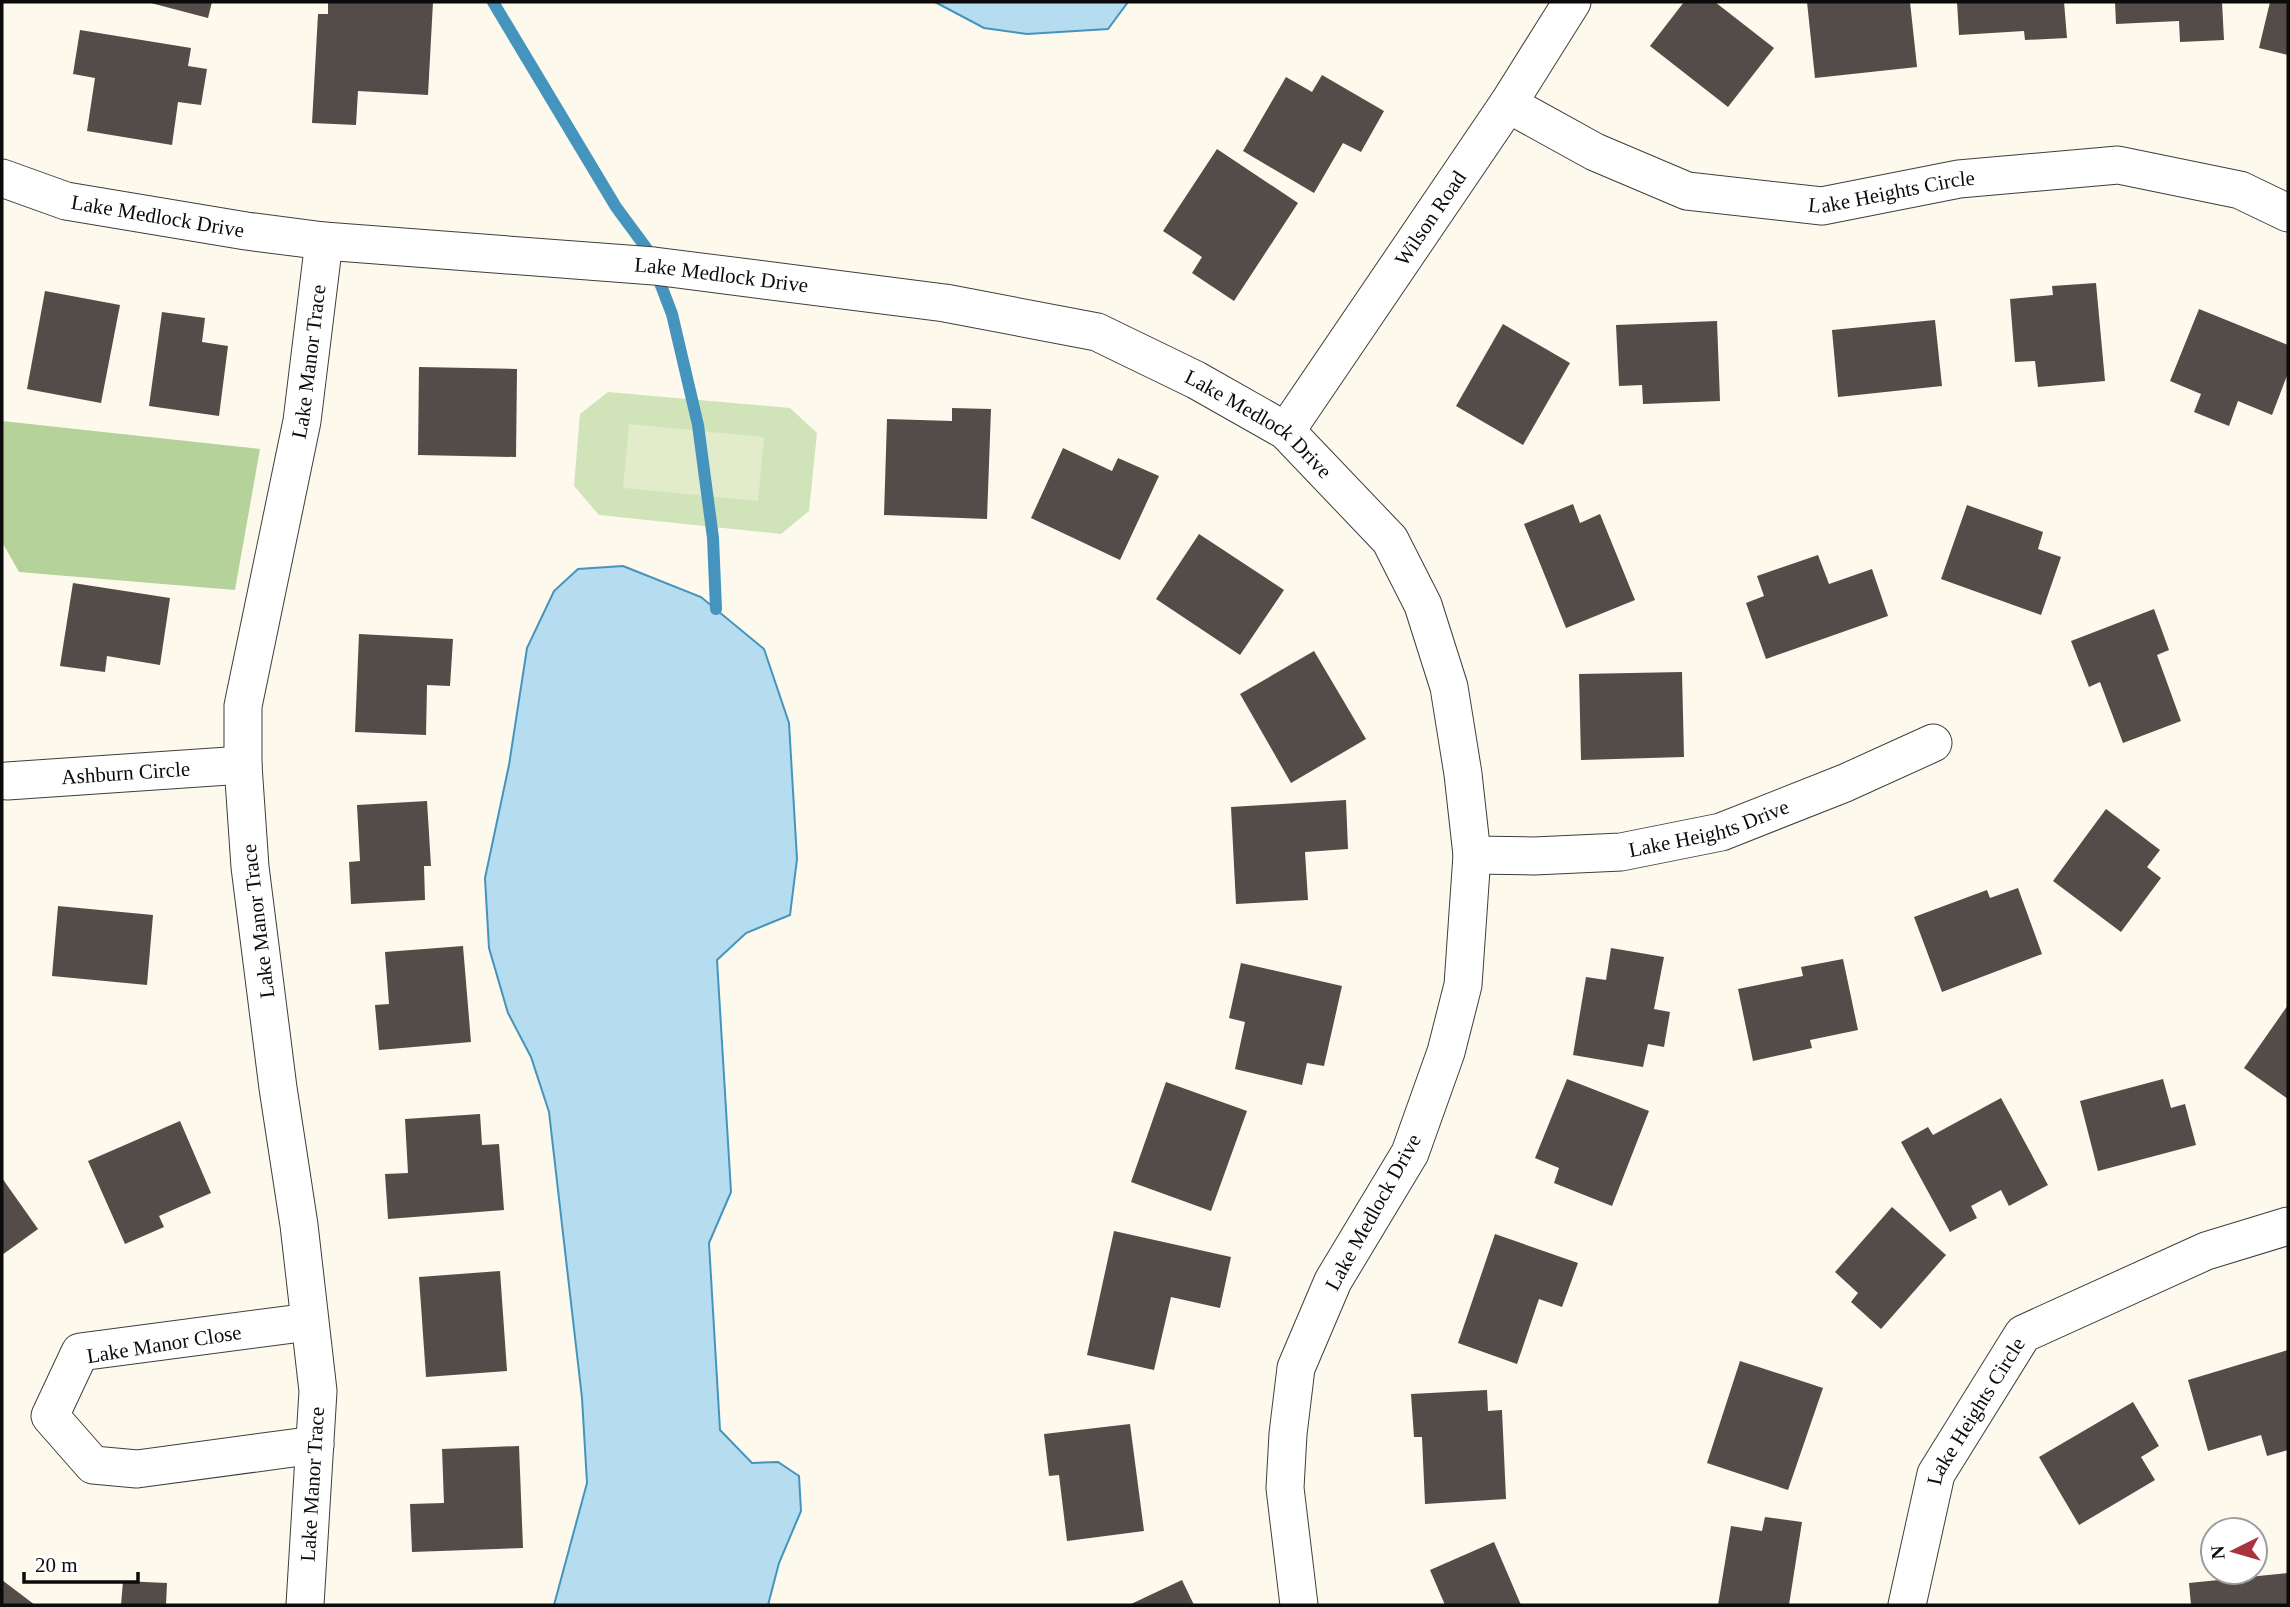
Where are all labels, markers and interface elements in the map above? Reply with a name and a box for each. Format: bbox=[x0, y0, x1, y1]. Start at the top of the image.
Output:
street label: Wilson Road bbox=[1390, 166, 1471, 270]
street label: Lake Heights Circle bbox=[1807, 166, 1976, 218]
street label: Lake Medlock Drive bbox=[69, 190, 246, 243]
street label: Lake Medlock Drive bbox=[634, 253, 810, 298]
street label: Lake Manor Trace bbox=[287, 283, 331, 441]
street label: Lake Medlock Drive bbox=[1181, 365, 1337, 483]
street label: Ashburn Circle bbox=[61, 757, 191, 789]
street label: Lake Heights Drive bbox=[1627, 794, 1792, 862]
street label: Lake Manor Trace bbox=[237, 843, 279, 999]
street label: Lake Medlock Drive bbox=[1320, 1130, 1426, 1294]
street label: Lake Manor Close bbox=[85, 1320, 243, 1368]
street label: Lake Heights Circle bbox=[1922, 1333, 2030, 1487]
street label: Lake Manor Trace bbox=[296, 1406, 329, 1562]
north arrow bbox=[2199, 1516, 2269, 1586]
scale bar bbox=[24, 1540, 138, 1584]
text: N bbox=[2206, 1544, 2229, 1560]
text: 20 m bbox=[35, 1553, 78, 1577]

